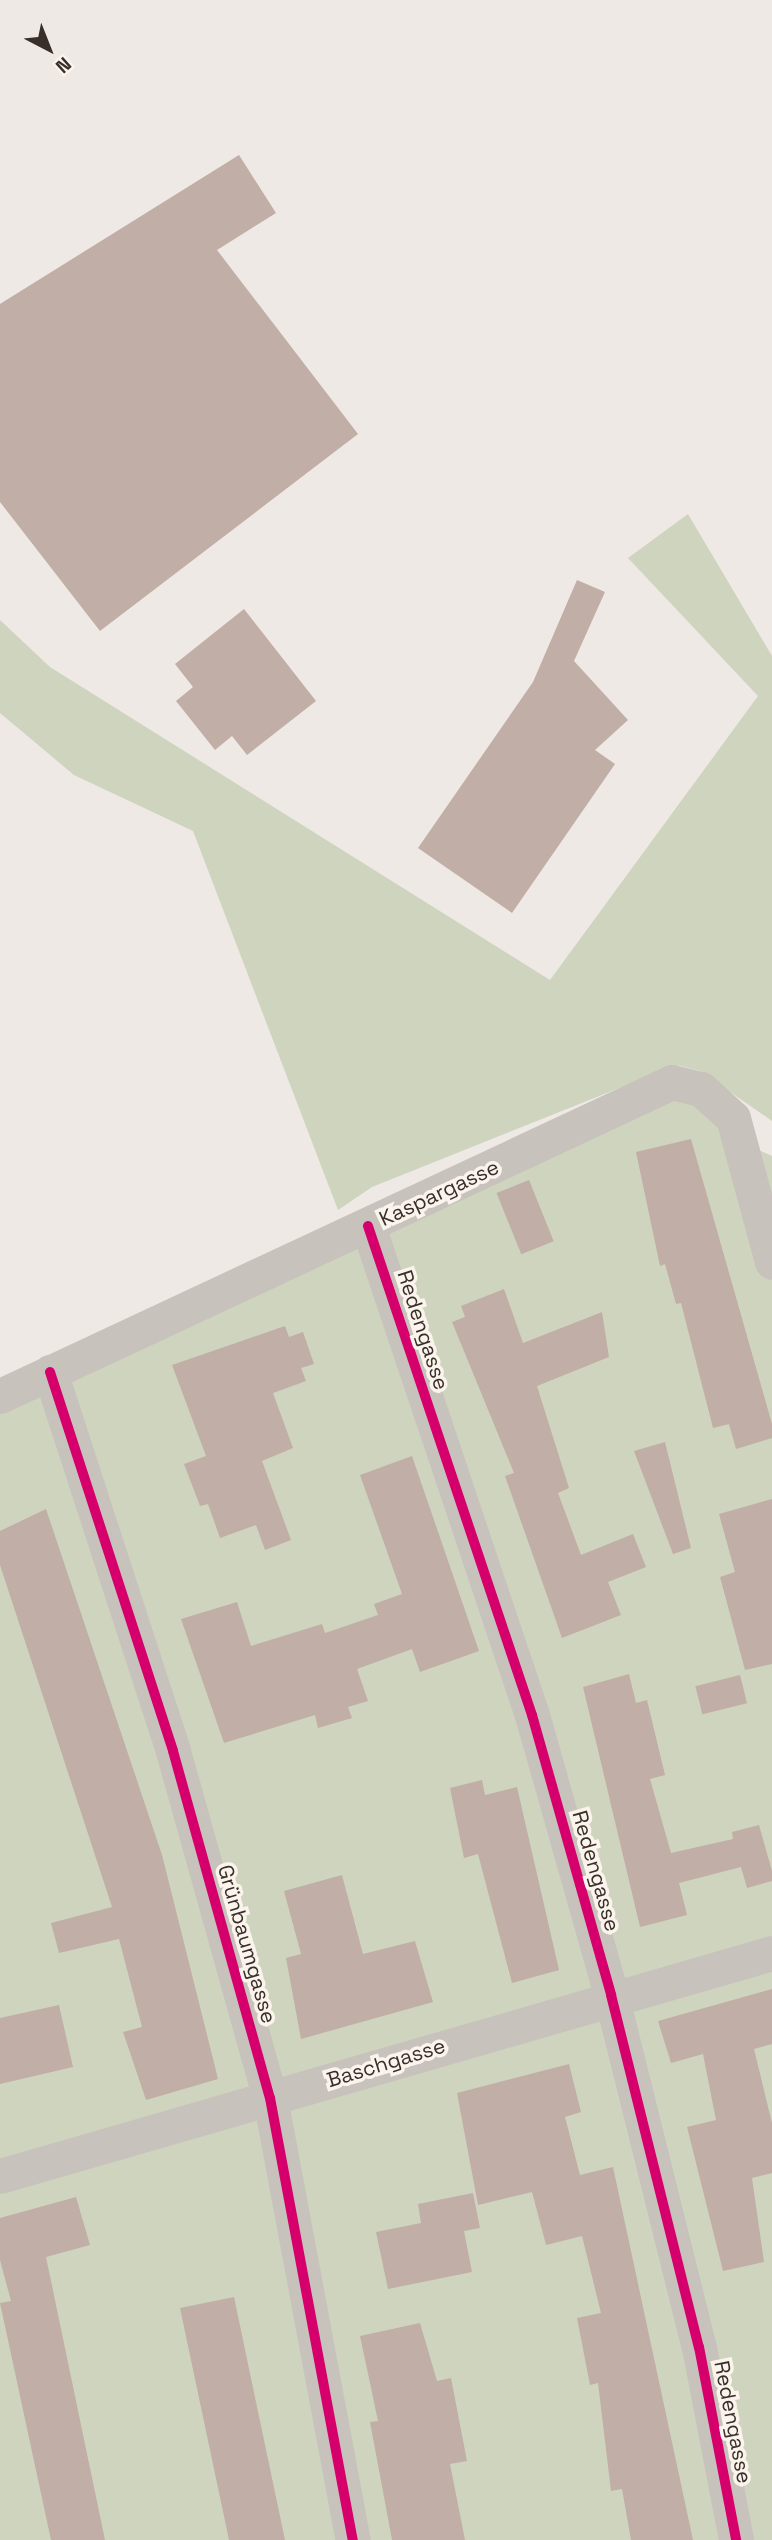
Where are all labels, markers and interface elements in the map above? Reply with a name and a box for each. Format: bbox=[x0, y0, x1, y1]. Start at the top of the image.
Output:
north arrow bbox=[14, 14, 84, 84]
text: N bbox=[50, 51, 76, 79]
street label: Kaspargasse bbox=[375, 1154, 503, 1232]
street label: Redengasse bbox=[392, 1267, 454, 1393]
street label: Redengasse bbox=[567, 1808, 625, 1934]
street label: Grünbaumgasse bbox=[212, 1862, 282, 2026]
street label: Baschgasse bbox=[324, 2033, 448, 2093]
street label: Redengasse bbox=[709, 2358, 757, 2486]

